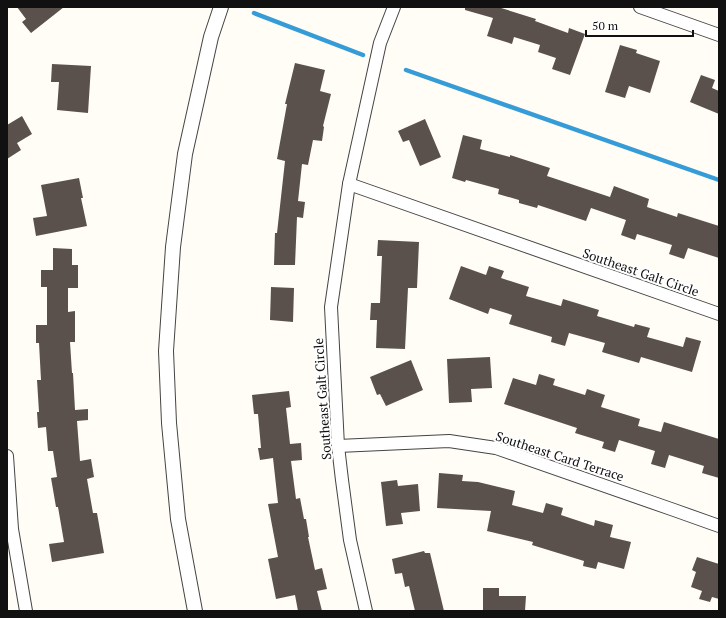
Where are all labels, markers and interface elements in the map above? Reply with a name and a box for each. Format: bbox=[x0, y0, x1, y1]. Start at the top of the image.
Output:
scale bar bbox=[586, 12, 693, 38]
text: 50 m bbox=[592, 18, 619, 33]
street label: Southeast Galt Circle bbox=[580, 244, 702, 300]
street label: Southeast Galt Circle bbox=[309, 338, 335, 460]
street label: Southeast Card Terrace bbox=[494, 427, 626, 485]

